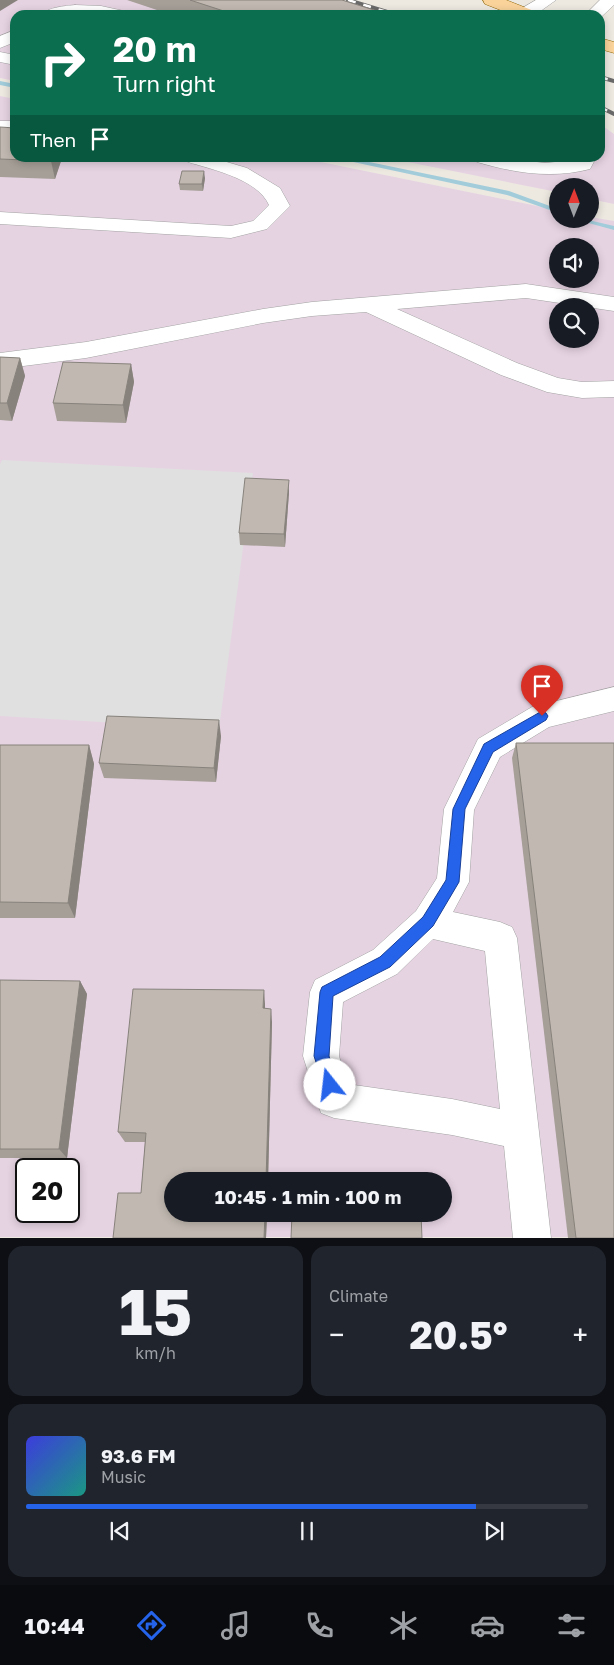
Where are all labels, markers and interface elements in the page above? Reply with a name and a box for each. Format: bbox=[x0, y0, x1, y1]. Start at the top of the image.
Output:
text: 20 m bbox=[113, 28, 196, 70]
icon: right bbox=[30, 30, 95, 95]
text: Turn right bbox=[113, 70, 216, 97]
icon: arrive bbox=[86, 125, 114, 153]
text: Then bbox=[30, 128, 76, 151]
north arrow bbox=[549, 178, 599, 228]
map controls bbox=[549, 178, 599, 348]
button: sound bbox=[549, 238, 599, 288]
button: search bbox=[549, 298, 599, 348]
pin bbox=[521, 665, 563, 716]
icon: arrive bbox=[528, 672, 556, 700]
position arrow bbox=[303, 1058, 355, 1110]
speed limit sign: 20 bbox=[15, 1158, 80, 1223]
text: 10:45 · 1 min · 100 m bbox=[215, 1185, 401, 1208]
text: 15 bbox=[119, 1271, 192, 1349]
text: Climate bbox=[329, 1286, 388, 1306]
text: 20.5° bbox=[409, 1312, 508, 1357]
text: − bbox=[329, 1318, 344, 1351]
text: + bbox=[573, 1318, 588, 1351]
text: km/h bbox=[135, 1343, 176, 1363]
text: 93.6 FM bbox=[101, 1444, 176, 1467]
text: Music bbox=[101, 1467, 146, 1487]
icon: previous bbox=[106, 1517, 134, 1545]
icon: pause bbox=[293, 1517, 321, 1545]
icon: next bbox=[480, 1517, 508, 1545]
icon: directions bbox=[134, 1608, 169, 1643]
icon: music bbox=[218, 1608, 253, 1643]
icon: phone bbox=[302, 1608, 337, 1643]
icon: climate bbox=[386, 1608, 421, 1643]
icon: car bbox=[470, 1608, 505, 1643]
icon: filters bbox=[554, 1608, 589, 1643]
text: 10:44 bbox=[25, 1612, 85, 1639]

